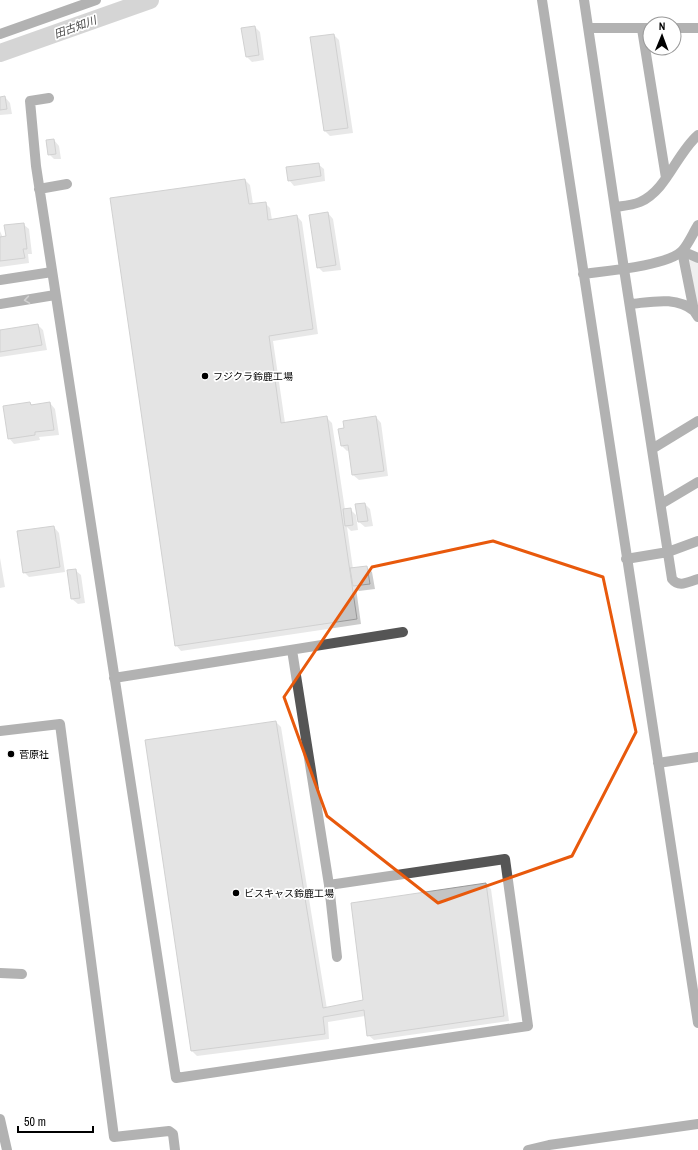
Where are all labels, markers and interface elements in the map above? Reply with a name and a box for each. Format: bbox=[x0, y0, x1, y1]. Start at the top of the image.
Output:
water label: 田古知川 bbox=[52, 13, 99, 41]
north arrow bbox=[642, 16, 682, 56]
text: N bbox=[659, 19, 666, 33]
one-way arrow bbox=[24, 295, 30, 304]
place label: フジクラ鈴鹿工場 bbox=[213, 370, 293, 383]
marker: フジクラ鈴鹿工場 bbox=[200, 371, 210, 381]
place label: 菅原社 bbox=[19, 748, 49, 761]
marker: 菅原社 bbox=[6, 749, 16, 759]
place label: ビスキャス鈴鹿工場 bbox=[244, 887, 334, 900]
marker: ビスキャス鈴鹿工場 bbox=[231, 888, 241, 898]
scale bar bbox=[18, 1108, 93, 1134]
text: 50 m bbox=[24, 1114, 46, 1130]

